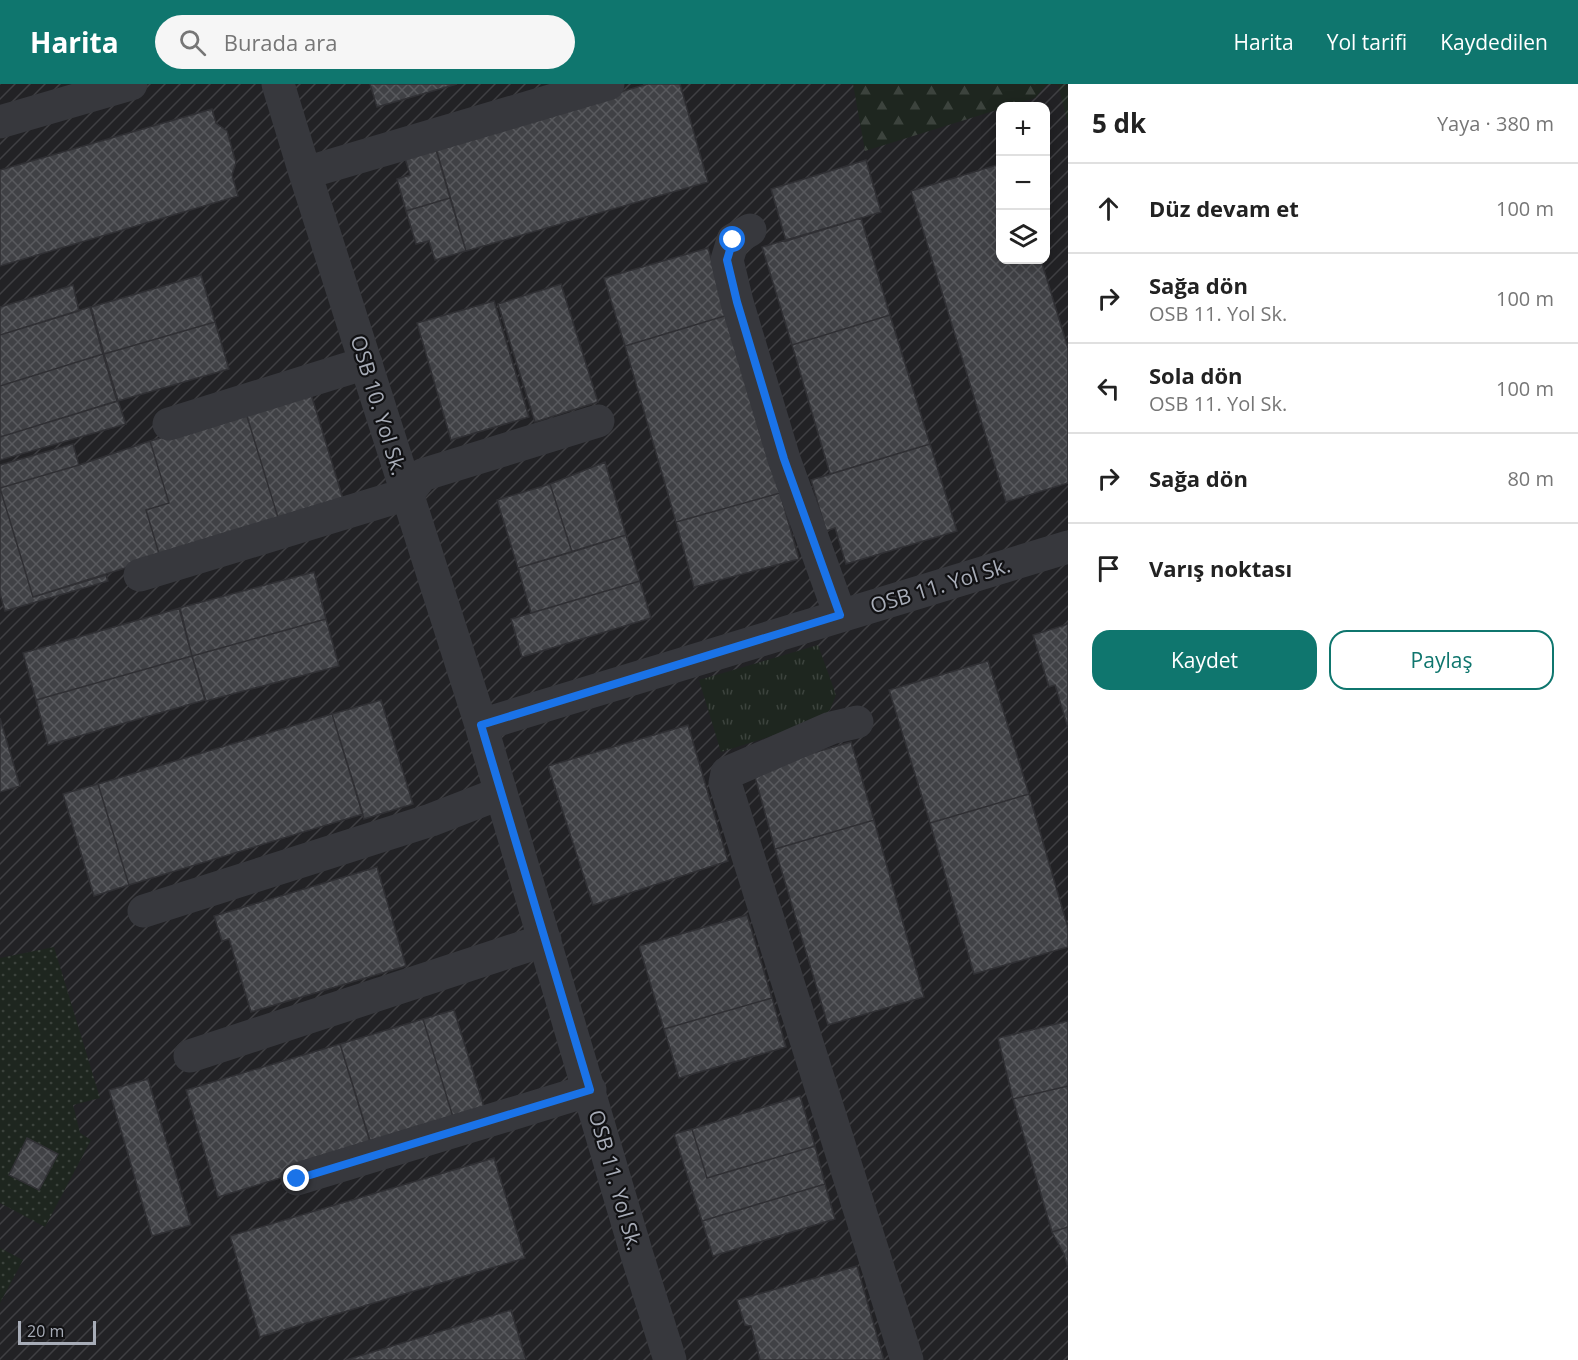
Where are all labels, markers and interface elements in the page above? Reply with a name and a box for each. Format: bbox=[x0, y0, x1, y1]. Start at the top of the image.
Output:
search box bbox=[155, 15, 575, 69]
text: Harita bbox=[30, 23, 119, 61]
icon: search bbox=[176, 26, 209, 59]
text: Burada ara bbox=[224, 27, 337, 57]
text: Harita bbox=[1233, 28, 1294, 56]
text: Yol tarifi bbox=[1327, 28, 1407, 56]
text: Kaydedilen bbox=[1440, 28, 1548, 56]
map controls bbox=[996, 102, 1050, 264]
button: + bbox=[996, 102, 1050, 156]
text: 5 dk bbox=[1092, 105, 1146, 141]
text: Yaya · 380 m bbox=[1437, 110, 1554, 137]
button: − bbox=[996, 156, 1050, 210]
icon: ahead bbox=[1092, 192, 1125, 225]
text: Düz devam et bbox=[1149, 193, 1299, 223]
text: 100 m bbox=[1496, 195, 1554, 222]
button: layers bbox=[996, 210, 1050, 264]
route start bbox=[719, 226, 745, 252]
text: Sağa dön bbox=[1149, 270, 1248, 300]
icon: right bbox=[1092, 282, 1125, 315]
text: 100 m bbox=[1496, 285, 1554, 312]
text: OSB 11. Yol Sk. bbox=[1149, 300, 1287, 327]
street label: OSB 10. Yol Sk. bbox=[344, 332, 414, 478]
text: Sola dön bbox=[1149, 360, 1242, 390]
icon: left bbox=[1092, 372, 1125, 405]
text: 100 m bbox=[1496, 375, 1554, 402]
text: OSB 11. Yol Sk. bbox=[1149, 390, 1287, 417]
icon: right bbox=[1092, 462, 1125, 495]
text: Sağa dön bbox=[1149, 463, 1248, 493]
text: 80 m bbox=[1507, 465, 1554, 492]
street label: OSB 11. Yol Sk. bbox=[867, 550, 1013, 620]
icon: arrive bbox=[1092, 552, 1125, 585]
text: Varış noktası bbox=[1149, 553, 1292, 583]
button: Kaydet bbox=[1092, 630, 1317, 690]
button: Paylaş bbox=[1329, 630, 1554, 690]
street label: OSB 11. Yol Sk. bbox=[583, 1106, 649, 1254]
route end bbox=[283, 1165, 309, 1191]
scale bar bbox=[18, 1318, 96, 1346]
text: 20 m bbox=[27, 1320, 64, 1342]

